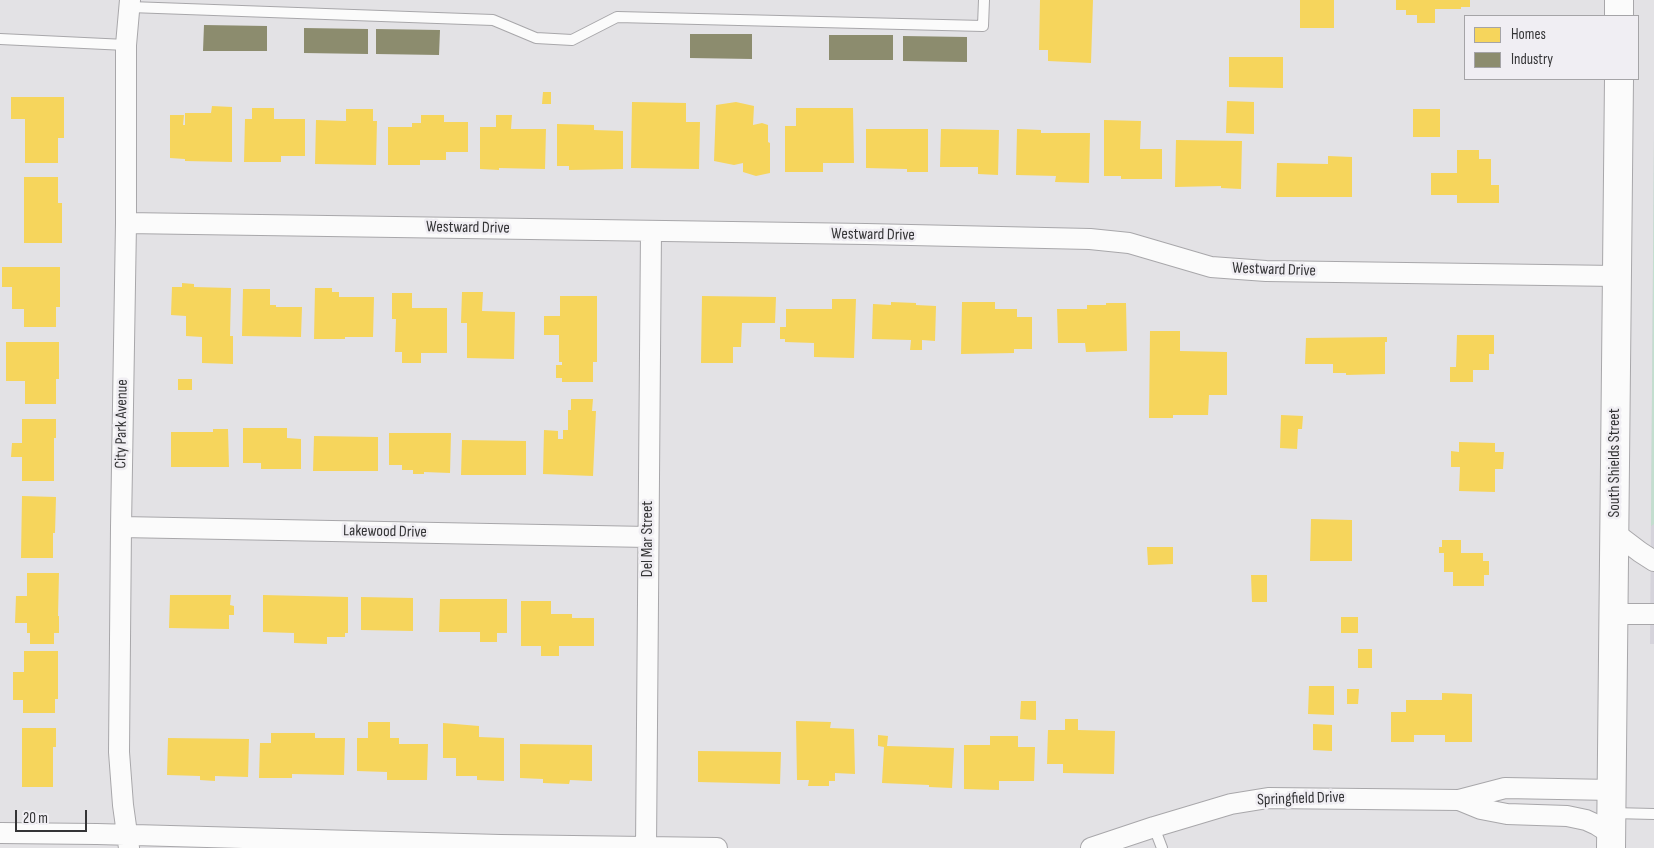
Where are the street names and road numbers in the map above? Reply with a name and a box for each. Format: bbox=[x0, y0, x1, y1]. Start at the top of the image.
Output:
street label: Westward Drive bbox=[426, 218, 510, 238]
street label: Westward Drive bbox=[831, 225, 915, 245]
street label: Westward Drive bbox=[1232, 259, 1316, 281]
street label: City Park Avenue bbox=[112, 379, 132, 469]
street label: South Shields Street bbox=[1605, 408, 1625, 518]
street label: Del Mar Street bbox=[638, 501, 658, 577]
street label: Lakewood Drive bbox=[343, 522, 427, 542]
street label: Springfield Drive bbox=[1257, 788, 1345, 810]

